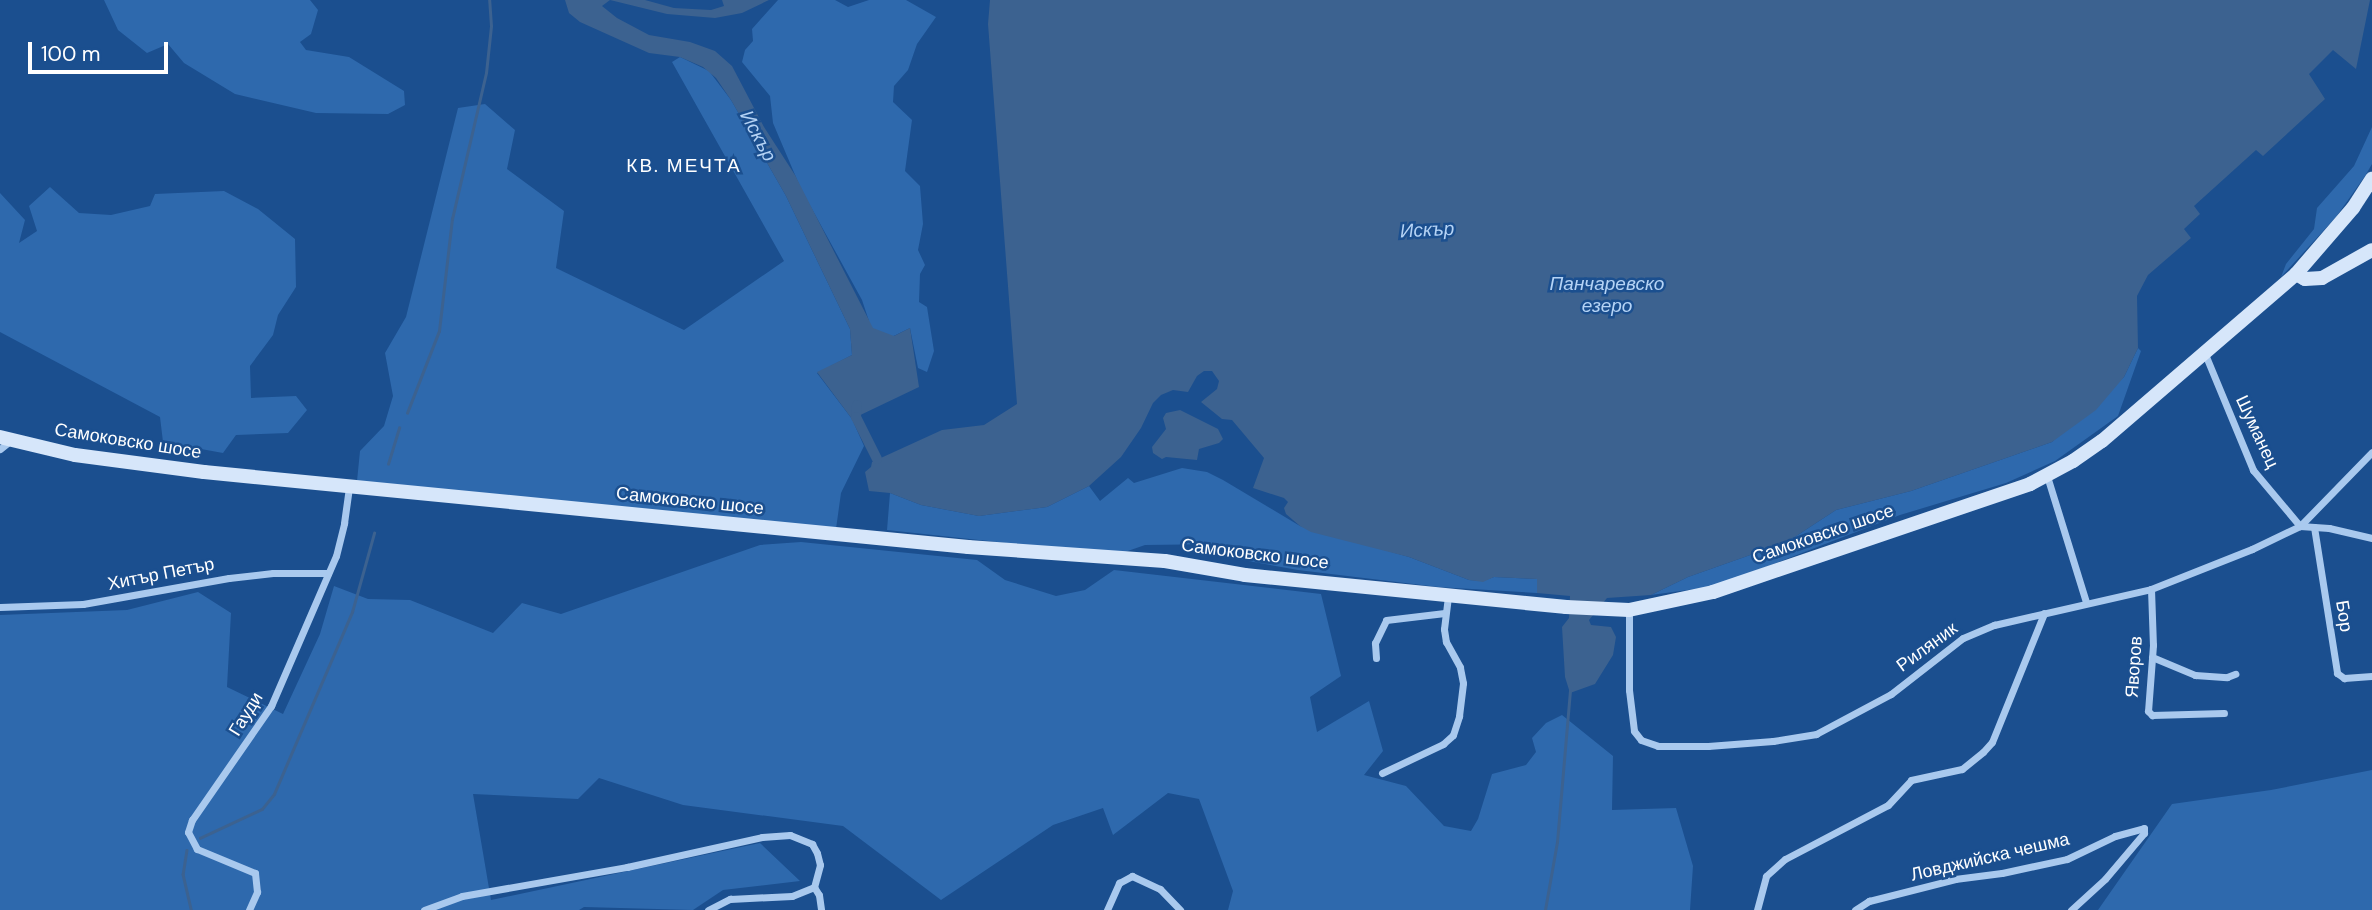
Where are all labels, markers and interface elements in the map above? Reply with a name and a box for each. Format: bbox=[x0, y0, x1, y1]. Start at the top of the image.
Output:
scale bar bbox=[32, 28, 172, 72]
text: 100 m bbox=[41, 40, 101, 68]
water label: Искър bbox=[735, 107, 781, 165]
district label: КВ. МЕЧТА bbox=[627, 155, 741, 177]
water label: Искър bbox=[1399, 217, 1455, 243]
water label: Панчаревско езеро bbox=[1550, 273, 1664, 317]
street label: Шуманец bbox=[2231, 392, 2283, 472]
street label: Самоковско шосе bbox=[53, 419, 203, 463]
street label: Самоковско шосе bbox=[615, 483, 765, 519]
street label: Самоковско шосе bbox=[1749, 500, 1897, 568]
street label: Самоковско шосе bbox=[1180, 534, 1330, 574]
street label: Хитър Петър bbox=[106, 553, 216, 595]
street label: Бор bbox=[2331, 599, 2357, 633]
street label: Риляник bbox=[1892, 618, 1962, 676]
street label: Яворов bbox=[2121, 635, 2147, 699]
street label: Гауди bbox=[224, 688, 268, 740]
street label: Ловджийска чешма bbox=[1909, 828, 2071, 886]

